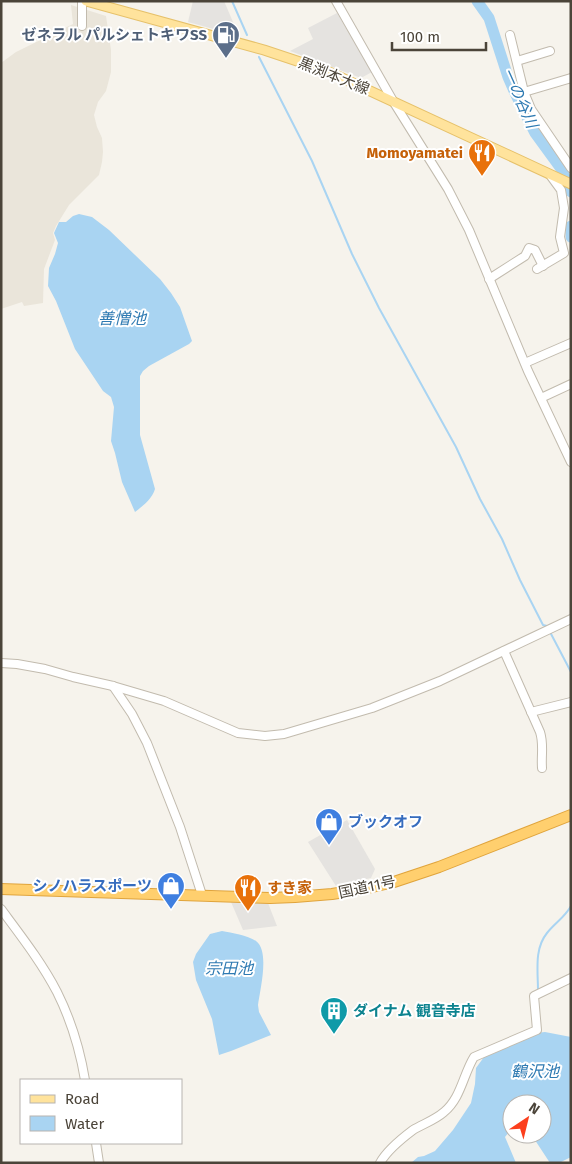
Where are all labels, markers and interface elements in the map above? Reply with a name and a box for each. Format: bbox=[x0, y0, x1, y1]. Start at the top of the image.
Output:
fuel station icon: ゼネラル パルシェトキワSS bbox=[211, 20, 241, 59]
scale bar bbox=[392, 20, 486, 52]
place label: ゼネラル パルシェトキワSS bbox=[21, 26, 207, 44]
text: 100 m bbox=[400, 28, 440, 46]
street label: 黒渕本大線 bbox=[296, 54, 372, 98]
water label: 一の谷川 bbox=[498, 65, 543, 133]
restaurant icon: Momoyamatei bbox=[467, 138, 497, 177]
place label: Momoyamatei bbox=[367, 144, 463, 162]
water label: 善憎池 bbox=[98, 309, 148, 328]
shop icon: ブックオフ bbox=[314, 807, 344, 846]
place label: ブックオフ bbox=[348, 813, 423, 831]
shop icon: シノハラスポーツ bbox=[156, 871, 186, 910]
street label: 国道11号 bbox=[337, 872, 397, 902]
restaurant icon: すき家 bbox=[233, 873, 263, 912]
place label: シノハラスポーツ bbox=[33, 877, 152, 895]
place label: すき家 bbox=[267, 879, 312, 897]
water label: 宗田池 bbox=[205, 959, 255, 978]
building icon: ダイナム 観音寺店 bbox=[319, 996, 349, 1035]
place label: ダイナム 観音寺店 bbox=[353, 1002, 476, 1020]
water label: 鶴沢池 bbox=[511, 1062, 561, 1081]
legend bbox=[20, 1079, 182, 1144]
text: Road bbox=[65, 1090, 100, 1108]
north arrow bbox=[502, 1094, 552, 1144]
text: N bbox=[525, 1099, 543, 1118]
text: Water bbox=[65, 1115, 104, 1133]

